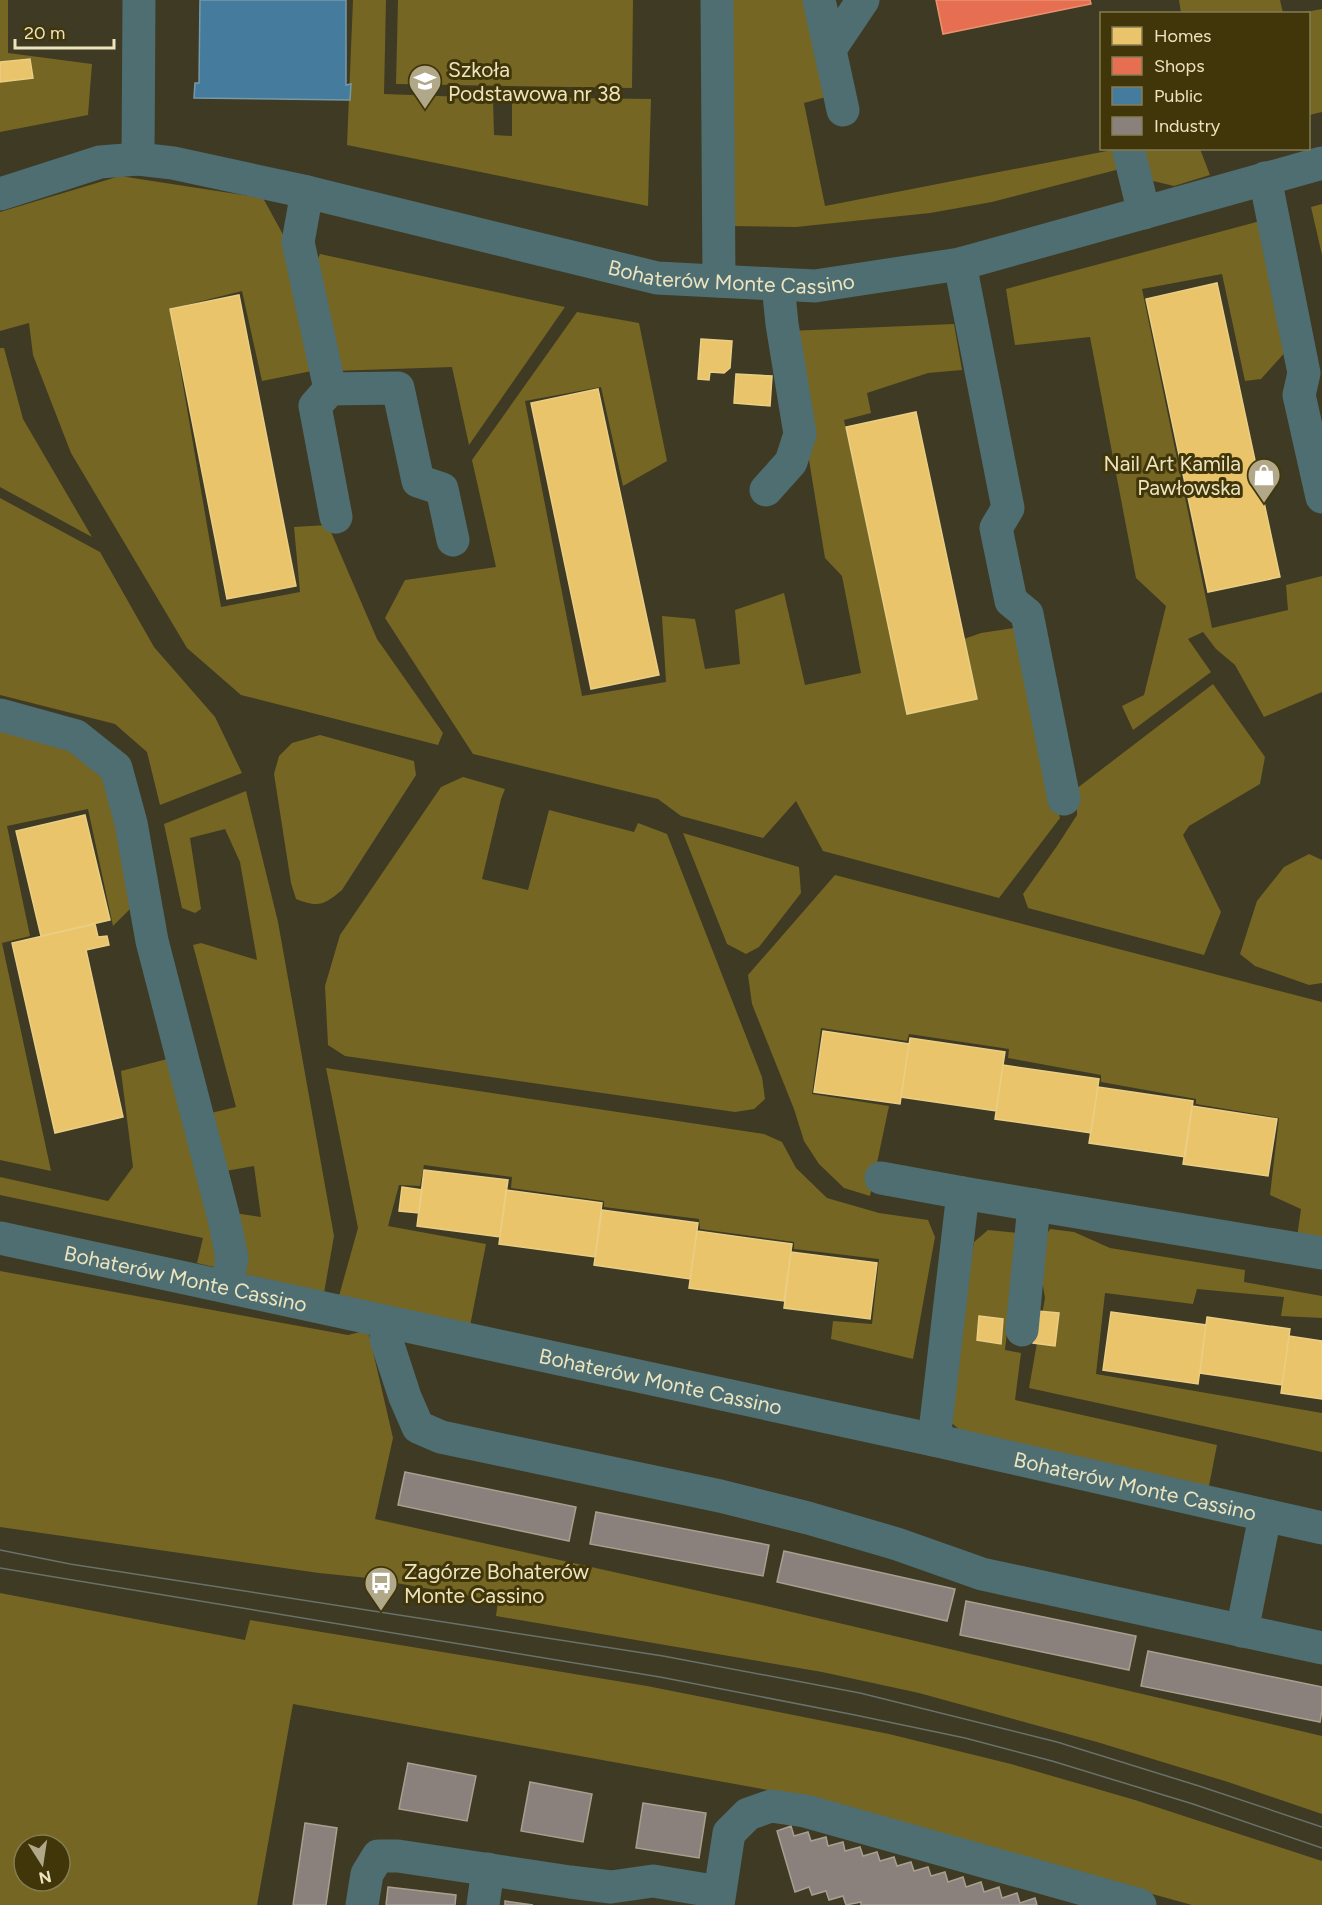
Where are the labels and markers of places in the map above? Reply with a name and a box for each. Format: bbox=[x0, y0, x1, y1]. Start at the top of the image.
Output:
place label: Szkoła Podstawowa nr 38 bbox=[448, 57, 621, 106]
school or university icon: Szkoła Podstawowa nr 38 bbox=[407, 63, 443, 110]
place label: Nail Art Kamila Pawłowska bbox=[1103, 451, 1241, 500]
shop icon: Nail Art Kamila Pawłowska bbox=[1246, 457, 1282, 504]
place label: Zagórze Bohaterów Monte Cassino bbox=[404, 1559, 590, 1608]
bus stop icon: Zagórze Bohaterów Monte Cassino bbox=[363, 1565, 399, 1612]

